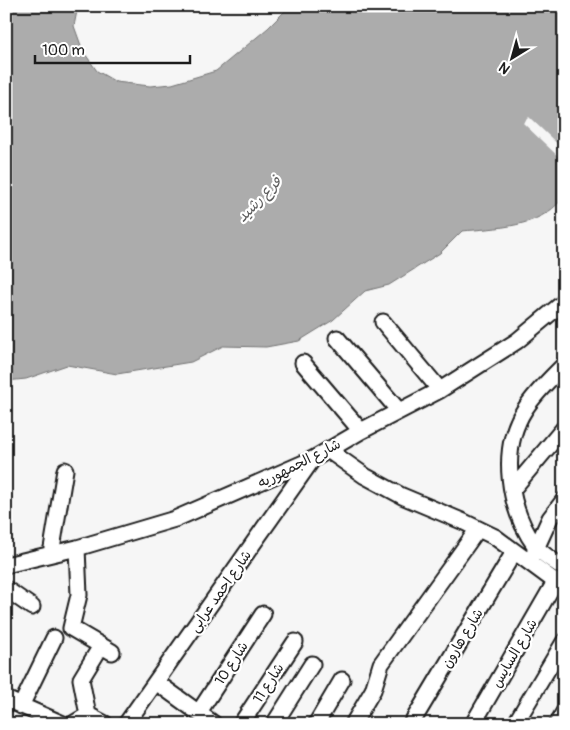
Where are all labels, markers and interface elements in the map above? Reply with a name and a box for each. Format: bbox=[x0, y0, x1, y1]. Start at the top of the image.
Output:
scale bar bbox=[35, 32, 190, 64]
north arrow bbox=[488, 32, 538, 82]
text: 100 m bbox=[42, 41, 85, 60]
text: N bbox=[496, 58, 513, 78]
water label: فرع رشيد bbox=[233, 172, 287, 227]
street label: شارع الجمهوريه bbox=[255, 435, 344, 492]
street label: شارع احمد عرابى bbox=[186, 547, 256, 636]
street label: شارع هارون bbox=[438, 605, 488, 672]
street label: شارع السايس bbox=[488, 616, 542, 691]
street label: شارع 10 bbox=[211, 638, 253, 689]
street label: شارع 11 bbox=[249, 660, 288, 707]

